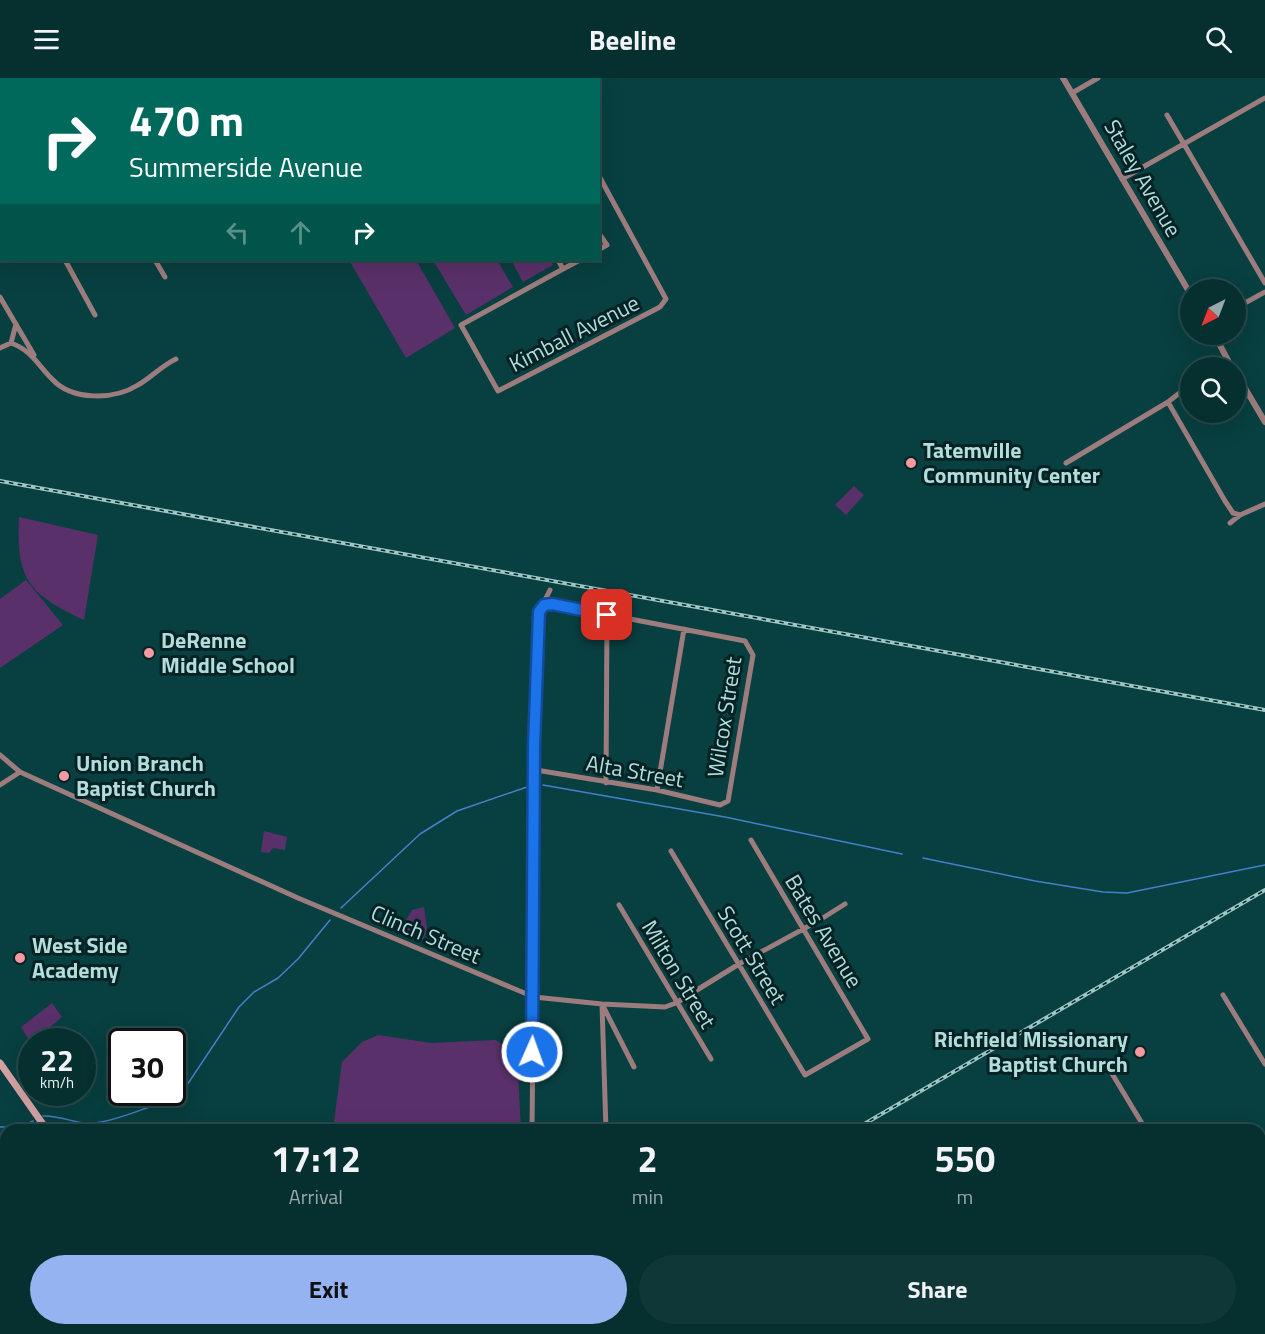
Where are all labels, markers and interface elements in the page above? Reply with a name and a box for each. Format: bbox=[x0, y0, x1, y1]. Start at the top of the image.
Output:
text: Beeline bbox=[589, 19, 676, 60]
icon: menu bbox=[30, 23, 63, 56]
icon: search bbox=[1202, 23, 1235, 56]
text: 470 m bbox=[129, 88, 244, 152]
icon: right bbox=[30, 102, 108, 180]
street label: Staley Avenue bbox=[1096, 113, 1190, 243]
text: Summerside Avenue bbox=[129, 146, 363, 187]
icon: left bbox=[221, 216, 254, 249]
icon: ahead bbox=[284, 216, 317, 249]
icon: right bbox=[347, 216, 380, 249]
north arrow bbox=[1180, 279, 1246, 345]
map controls bbox=[1180, 279, 1246, 423]
street label: Kimball Avenue bbox=[503, 286, 645, 380]
button: search bbox=[1180, 357, 1246, 423]
place label: Tatemville Community Center bbox=[923, 433, 1100, 492]
marker: Tatemville Community Center bbox=[904, 456, 918, 470]
pin bbox=[581, 589, 632, 640]
icon: arrive bbox=[590, 598, 623, 631]
place label: DeRenne Middle School bbox=[161, 623, 295, 682]
marker: DeRenne Middle School bbox=[142, 646, 156, 660]
street label: Wilcox Street bbox=[698, 654, 750, 780]
place label: Union Branch Baptist Church bbox=[76, 746, 216, 805]
street label: Alta Street bbox=[584, 746, 687, 796]
marker: Union Branch Baptist Church bbox=[57, 769, 71, 783]
street label: Bates Avenue bbox=[777, 868, 871, 994]
street label: Clinch Street bbox=[366, 896, 487, 973]
street label: Scott Street bbox=[709, 899, 795, 1011]
street label: Milton Street bbox=[633, 913, 725, 1035]
place label: West Side Academy bbox=[32, 928, 127, 987]
marker: West Side Academy bbox=[13, 951, 27, 965]
position arrow bbox=[500, 1020, 564, 1084]
place label: Richfield Missionary Baptist Church bbox=[934, 1022, 1128, 1081]
speed limit sign: 30 bbox=[108, 1028, 186, 1106]
text: 22 bbox=[40, 1037, 74, 1083]
marker: Richfield Missionary Baptist Church bbox=[1133, 1045, 1147, 1059]
text: km/h bbox=[40, 1071, 74, 1094]
text: 17:12 bbox=[271, 1131, 361, 1186]
text: 2 bbox=[638, 1131, 658, 1186]
text: 550 bbox=[935, 1131, 995, 1186]
text: Arrival bbox=[289, 1181, 343, 1212]
text: min bbox=[632, 1181, 664, 1212]
text: m bbox=[956, 1181, 973, 1212]
button: Exit bbox=[30, 1255, 627, 1324]
button: Share bbox=[639, 1255, 1236, 1324]

